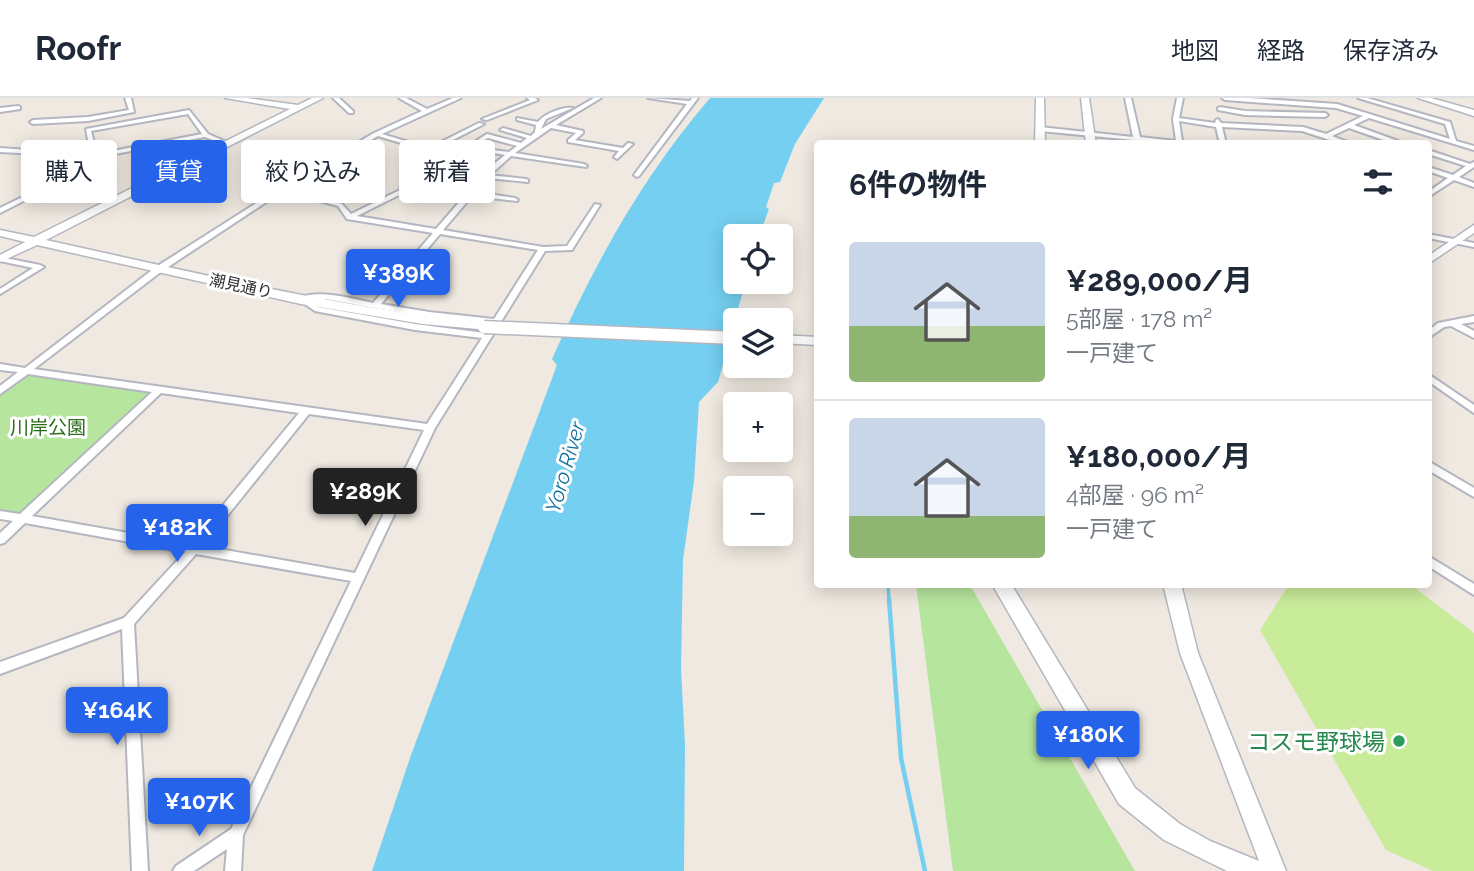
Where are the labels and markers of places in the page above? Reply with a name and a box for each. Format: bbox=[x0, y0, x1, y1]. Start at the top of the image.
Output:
pin: ¥389K bbox=[349, 250, 447, 309]
pin: ¥289K bbox=[316, 468, 414, 528]
pin: ¥182K bbox=[128, 504, 226, 564]
pin: ¥164K bbox=[68, 688, 166, 747]
pin: ¥180K bbox=[1039, 712, 1137, 771]
place label: コスモ野球場 bbox=[1247, 728, 1385, 755]
marker: コスモ野球場 bbox=[1391, 733, 1407, 749]
pin: ¥107K bbox=[150, 778, 248, 838]

